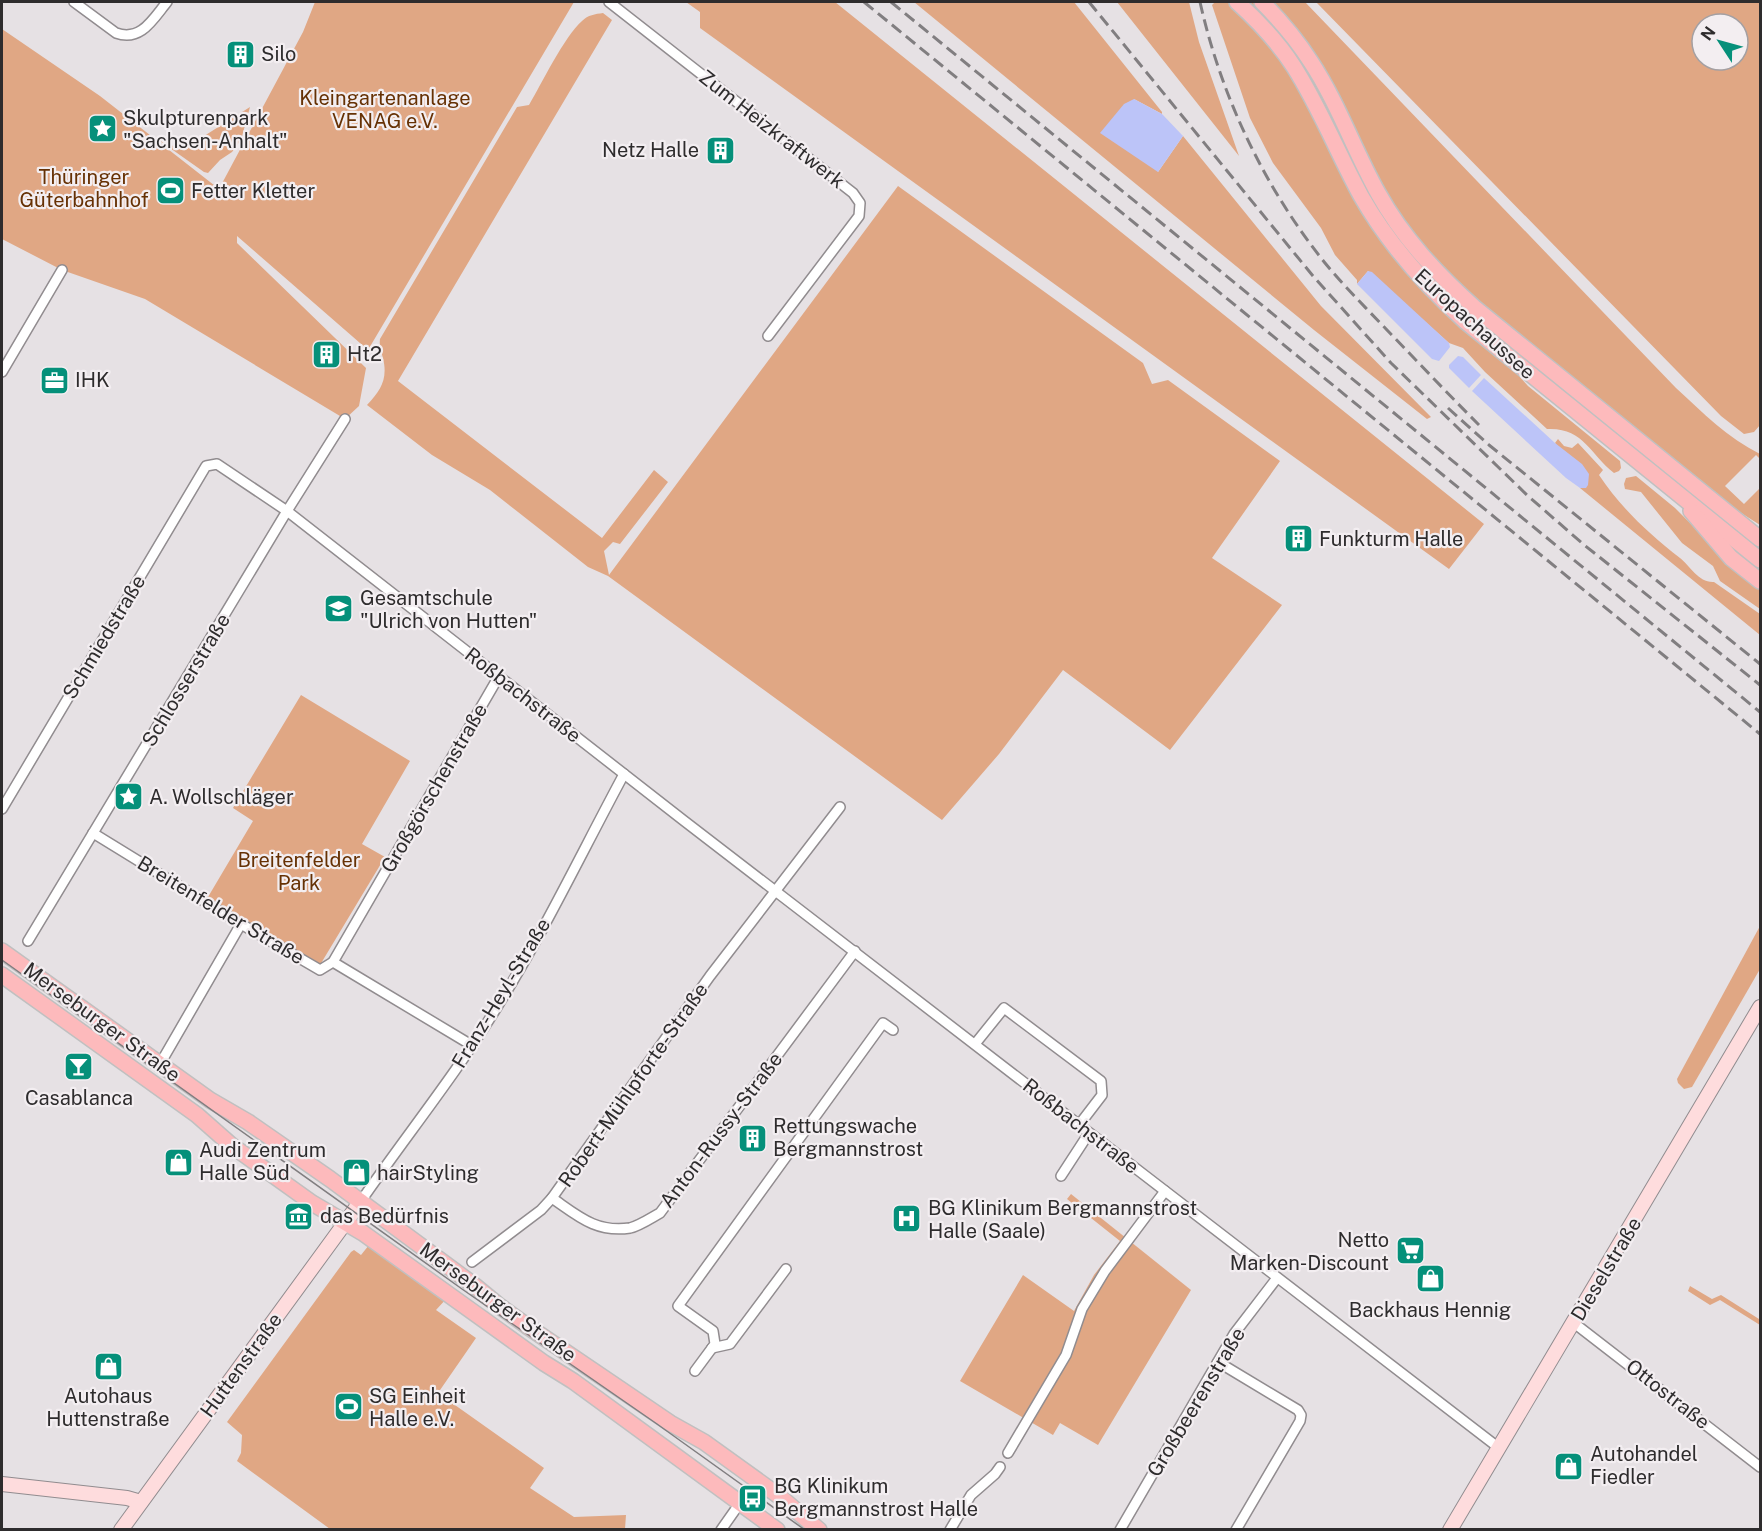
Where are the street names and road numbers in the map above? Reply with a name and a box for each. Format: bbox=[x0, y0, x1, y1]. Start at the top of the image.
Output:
street label: Zum Heizkraftwerk bbox=[695, 65, 849, 193]
street label: Europachaussee bbox=[1410, 264, 1540, 384]
street label: Schmiedstraße bbox=[58, 571, 150, 703]
street label: Schlosserstraße bbox=[137, 609, 235, 751]
street label: Roßbachstraße bbox=[460, 642, 586, 748]
street label: Großgörschenstraße bbox=[376, 699, 492, 877]
street label: Breitenfelder Straße bbox=[133, 851, 309, 969]
street label: Franz-Heyl-Straße bbox=[447, 914, 555, 1072]
street label: Merseburger Straße bbox=[19, 957, 185, 1087]
street label: Robert-Mühlpforte-Straße bbox=[553, 978, 713, 1192]
street label: Anton-Russy-Straße bbox=[655, 1048, 787, 1212]
street label: Roßbachstraße bbox=[1018, 1073, 1144, 1179]
street label: Dieselstraße bbox=[1566, 1213, 1646, 1325]
street label: Merseburger Straße bbox=[415, 1237, 581, 1367]
street label: Huttenstraße bbox=[195, 1308, 287, 1422]
street label: Großbeerenstraße bbox=[1142, 1323, 1250, 1481]
street label: Ottostraße bbox=[1621, 1354, 1715, 1434]

